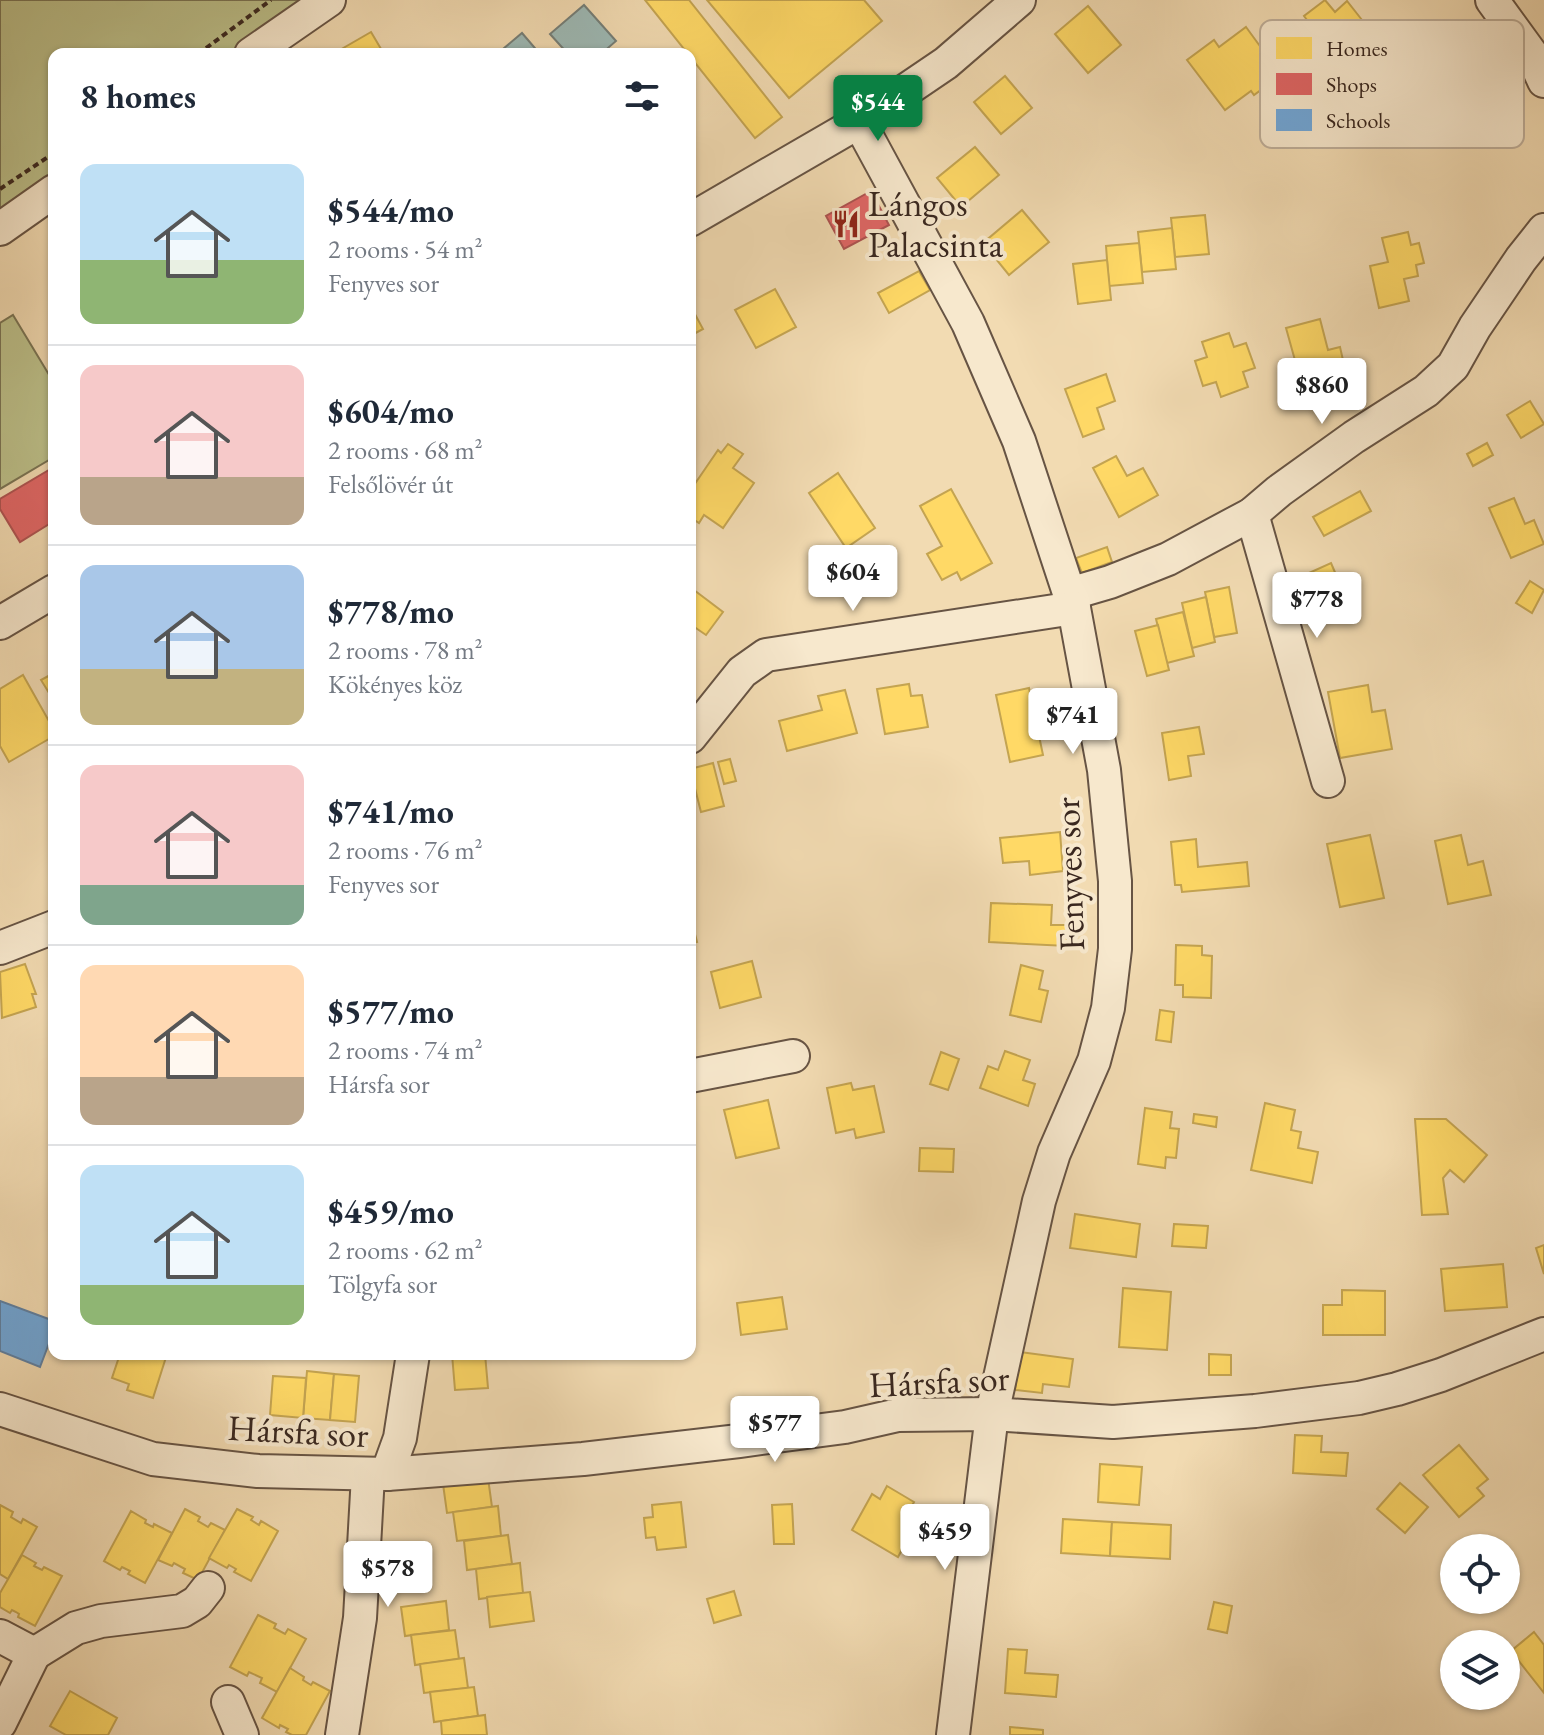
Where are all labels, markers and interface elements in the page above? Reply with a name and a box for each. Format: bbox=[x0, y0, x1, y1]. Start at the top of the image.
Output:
legend bbox=[1260, 20, 1524, 148]
text: Homes bbox=[1326, 34, 1388, 63]
text: Shops bbox=[1326, 70, 1377, 99]
text: 8 homes bbox=[80, 74, 196, 118]
icon: filters bbox=[620, 74, 664, 118]
pin: $544 bbox=[831, 75, 925, 143]
text: $544 bbox=[851, 84, 905, 118]
text: Schools bbox=[1326, 106, 1390, 135]
place label: Lángos Palacsinta bbox=[868, 180, 1004, 268]
text: $544/mo bbox=[328, 188, 454, 232]
icon: home bbox=[144, 196, 240, 292]
restaurant icon: Lángos Palacsinta bbox=[831, 209, 861, 239]
text: 2 rooms · 54 m² bbox=[328, 232, 483, 266]
text: Fenyves sor bbox=[328, 266, 439, 300]
pin: $860 bbox=[1275, 358, 1369, 426]
text: $860 bbox=[1295, 367, 1349, 401]
text: $604/mo bbox=[328, 389, 454, 433]
icon: home bbox=[144, 397, 240, 493]
text: 2 rooms · 68 m² bbox=[328, 433, 483, 467]
text: Felsőlövér út bbox=[328, 467, 453, 501]
pin: $604 bbox=[806, 545, 900, 613]
text: $604 bbox=[826, 554, 880, 588]
pin: $778 bbox=[1270, 572, 1364, 640]
text: $778 bbox=[1290, 581, 1344, 615]
text: $778/mo bbox=[328, 589, 454, 633]
icon: home bbox=[144, 597, 240, 693]
text: 2 rooms · 78 m² bbox=[328, 633, 483, 667]
text: Kökényes köz bbox=[328, 667, 462, 701]
pin: $741 bbox=[1026, 688, 1120, 756]
text: $741 bbox=[1046, 697, 1100, 731]
text: $741/mo bbox=[328, 789, 454, 833]
street label: Fenyves sor bbox=[1043, 796, 1095, 952]
icon: home bbox=[144, 797, 240, 893]
text: 2 rooms · 76 m² bbox=[328, 833, 483, 867]
text: Fenyves sor bbox=[328, 867, 439, 901]
text: $577/mo bbox=[328, 989, 454, 1033]
icon: home bbox=[144, 997, 240, 1093]
text: 2 rooms · 74 m² bbox=[328, 1033, 483, 1067]
text: Hársfa sor bbox=[328, 1067, 430, 1101]
text: $459/mo bbox=[328, 1189, 454, 1233]
icon: home bbox=[144, 1197, 240, 1293]
text: 2 rooms · 62 m² bbox=[328, 1233, 483, 1267]
text: Tölgyfa sor bbox=[328, 1267, 437, 1301]
street label: Hársfa sor bbox=[867, 1354, 1011, 1408]
pin: $577 bbox=[728, 1396, 822, 1464]
street label: Hársfa sor bbox=[226, 1404, 370, 1458]
text: $577 bbox=[748, 1405, 802, 1439]
pin: $459 bbox=[898, 1504, 992, 1572]
text: $459 bbox=[918, 1513, 972, 1547]
map controls bbox=[1440, 1534, 1520, 1710]
button: locate bbox=[1440, 1534, 1520, 1614]
pin: $578 bbox=[341, 1541, 435, 1609]
text: $578 bbox=[361, 1550, 415, 1584]
button: layers bbox=[1440, 1630, 1520, 1710]

